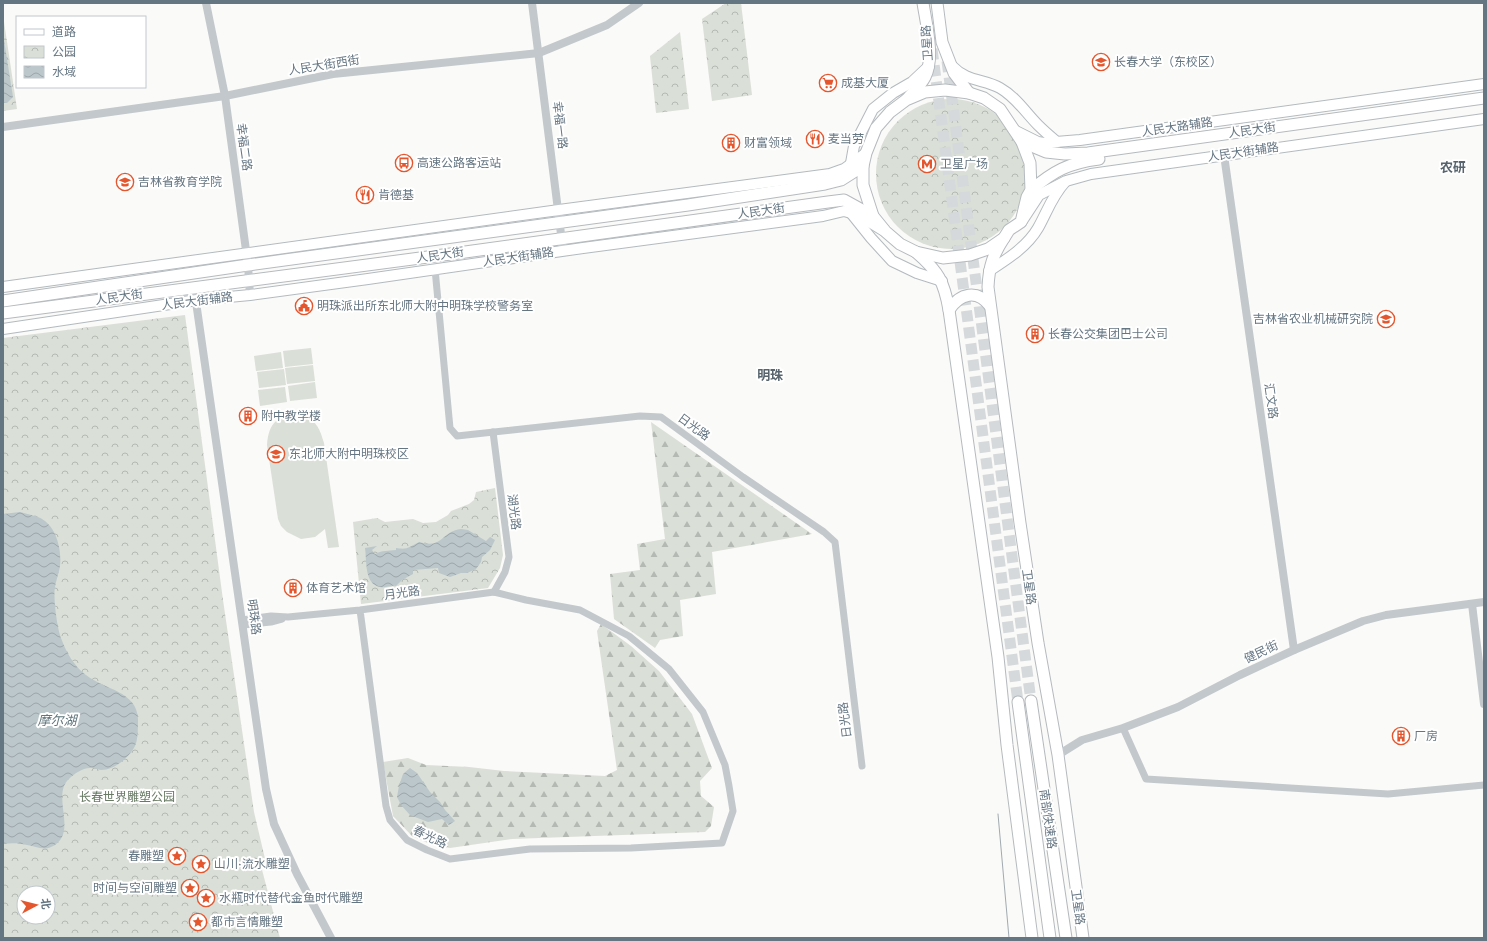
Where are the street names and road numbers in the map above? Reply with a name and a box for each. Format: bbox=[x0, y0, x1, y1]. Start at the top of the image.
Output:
street label: 卫星路 bbox=[919, 24, 936, 61]
street label: 人民大街西街 bbox=[287, 52, 361, 79]
street label: 幸福一路 bbox=[549, 100, 570, 150]
street label: 人民大路辅路 bbox=[1140, 115, 1214, 140]
street label: 人民大街 bbox=[1227, 120, 1277, 141]
street label: 幸福二路 bbox=[233, 122, 254, 172]
street label: 人民大街辅路 bbox=[1206, 140, 1280, 165]
street label: 人民大街 bbox=[736, 201, 786, 222]
street label: 人民大街 bbox=[415, 245, 465, 266]
street label: 人民大街辅路 bbox=[481, 245, 555, 270]
street label: 人民大街 bbox=[94, 287, 144, 308]
street label: 人民大街辅路 bbox=[160, 290, 234, 313]
street label: 汇文路 bbox=[1261, 382, 1280, 420]
street label: 日光路 bbox=[675, 411, 713, 444]
street label: 湖光路 bbox=[504, 493, 523, 531]
street label: 卫星路 bbox=[1019, 568, 1038, 606]
street label: 月光路 bbox=[383, 584, 421, 603]
street label: 明珠路 bbox=[244, 598, 263, 636]
street label: 健民街 bbox=[1242, 638, 1281, 667]
street label: 日光路 bbox=[836, 701, 855, 739]
street label: 南部快速路 bbox=[1036, 788, 1059, 850]
street label: 春光路 bbox=[410, 823, 449, 852]
street label: 卫星路 bbox=[1068, 888, 1087, 926]

